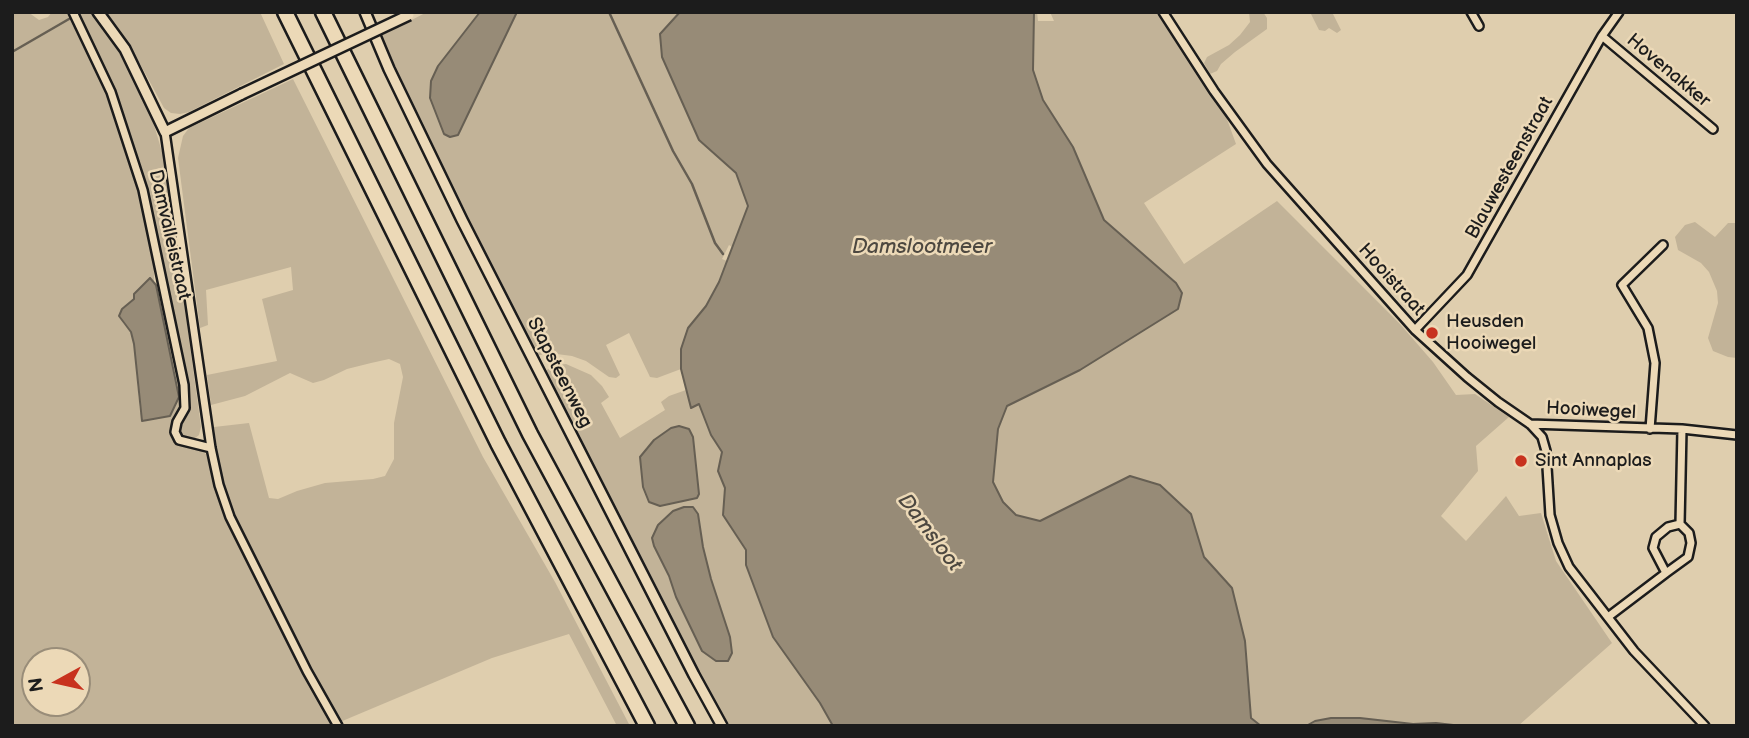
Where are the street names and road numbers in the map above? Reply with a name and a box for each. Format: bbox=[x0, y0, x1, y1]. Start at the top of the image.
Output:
street label: Hovenakker bbox=[1621, 29, 1715, 113]
street label: Blauwesteenstraat bbox=[1461, 93, 1559, 243]
street label: Damvalleistraat bbox=[143, 168, 195, 302]
street label: Hooistraat bbox=[1353, 239, 1429, 321]
street label: Stapsteenweg bbox=[521, 314, 597, 432]
street label: Hooiwegel bbox=[1545, 397, 1637, 425]

